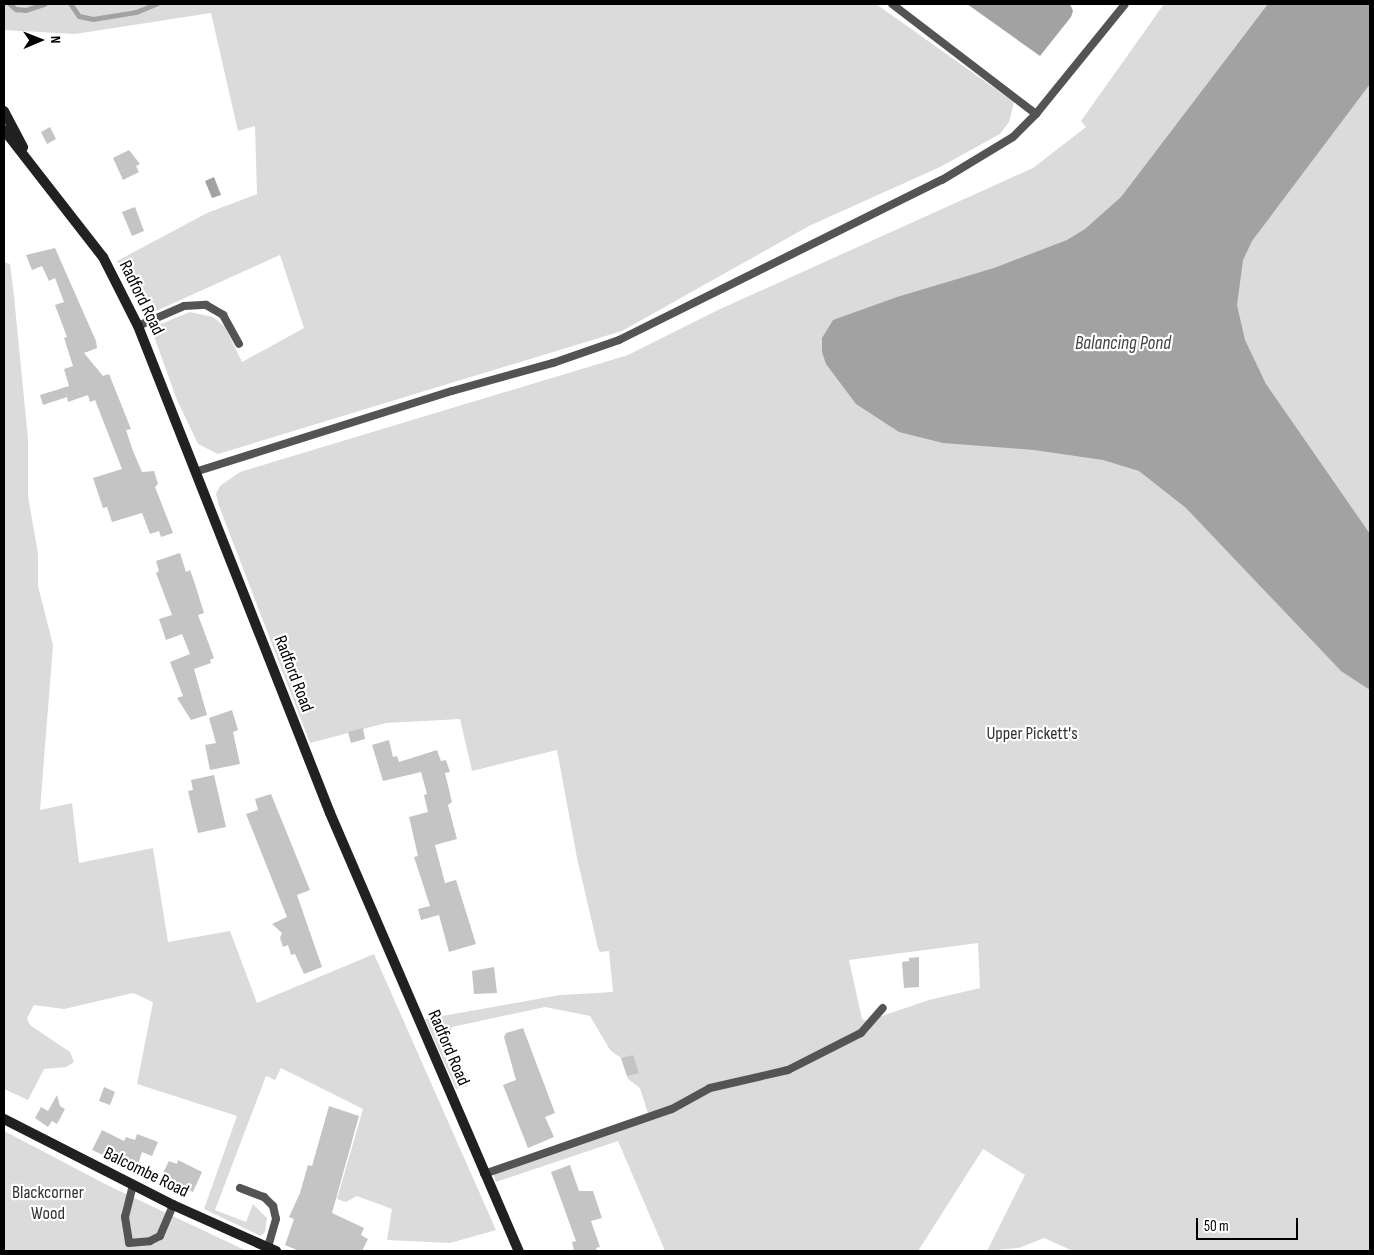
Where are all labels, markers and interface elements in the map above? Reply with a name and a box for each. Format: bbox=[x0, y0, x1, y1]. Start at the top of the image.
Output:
north arrow bbox=[15, 15, 65, 65]
text: N bbox=[47, 36, 64, 44]
street label: Radford Road bbox=[114, 257, 168, 339]
water label: Balancing Pond bbox=[1075, 333, 1171, 355]
street label: Radford Road bbox=[269, 633, 317, 715]
park label: Upper Pickett's bbox=[986, 723, 1078, 745]
street label: Radford Road bbox=[422, 1007, 474, 1089]
street label: Balcombe Road bbox=[100, 1143, 192, 1203]
park label: Blackcorner Wood bbox=[12, 1183, 84, 1226]
scale bar bbox=[1199, 1208, 1302, 1240]
text: 50 m bbox=[1204, 1217, 1229, 1236]

